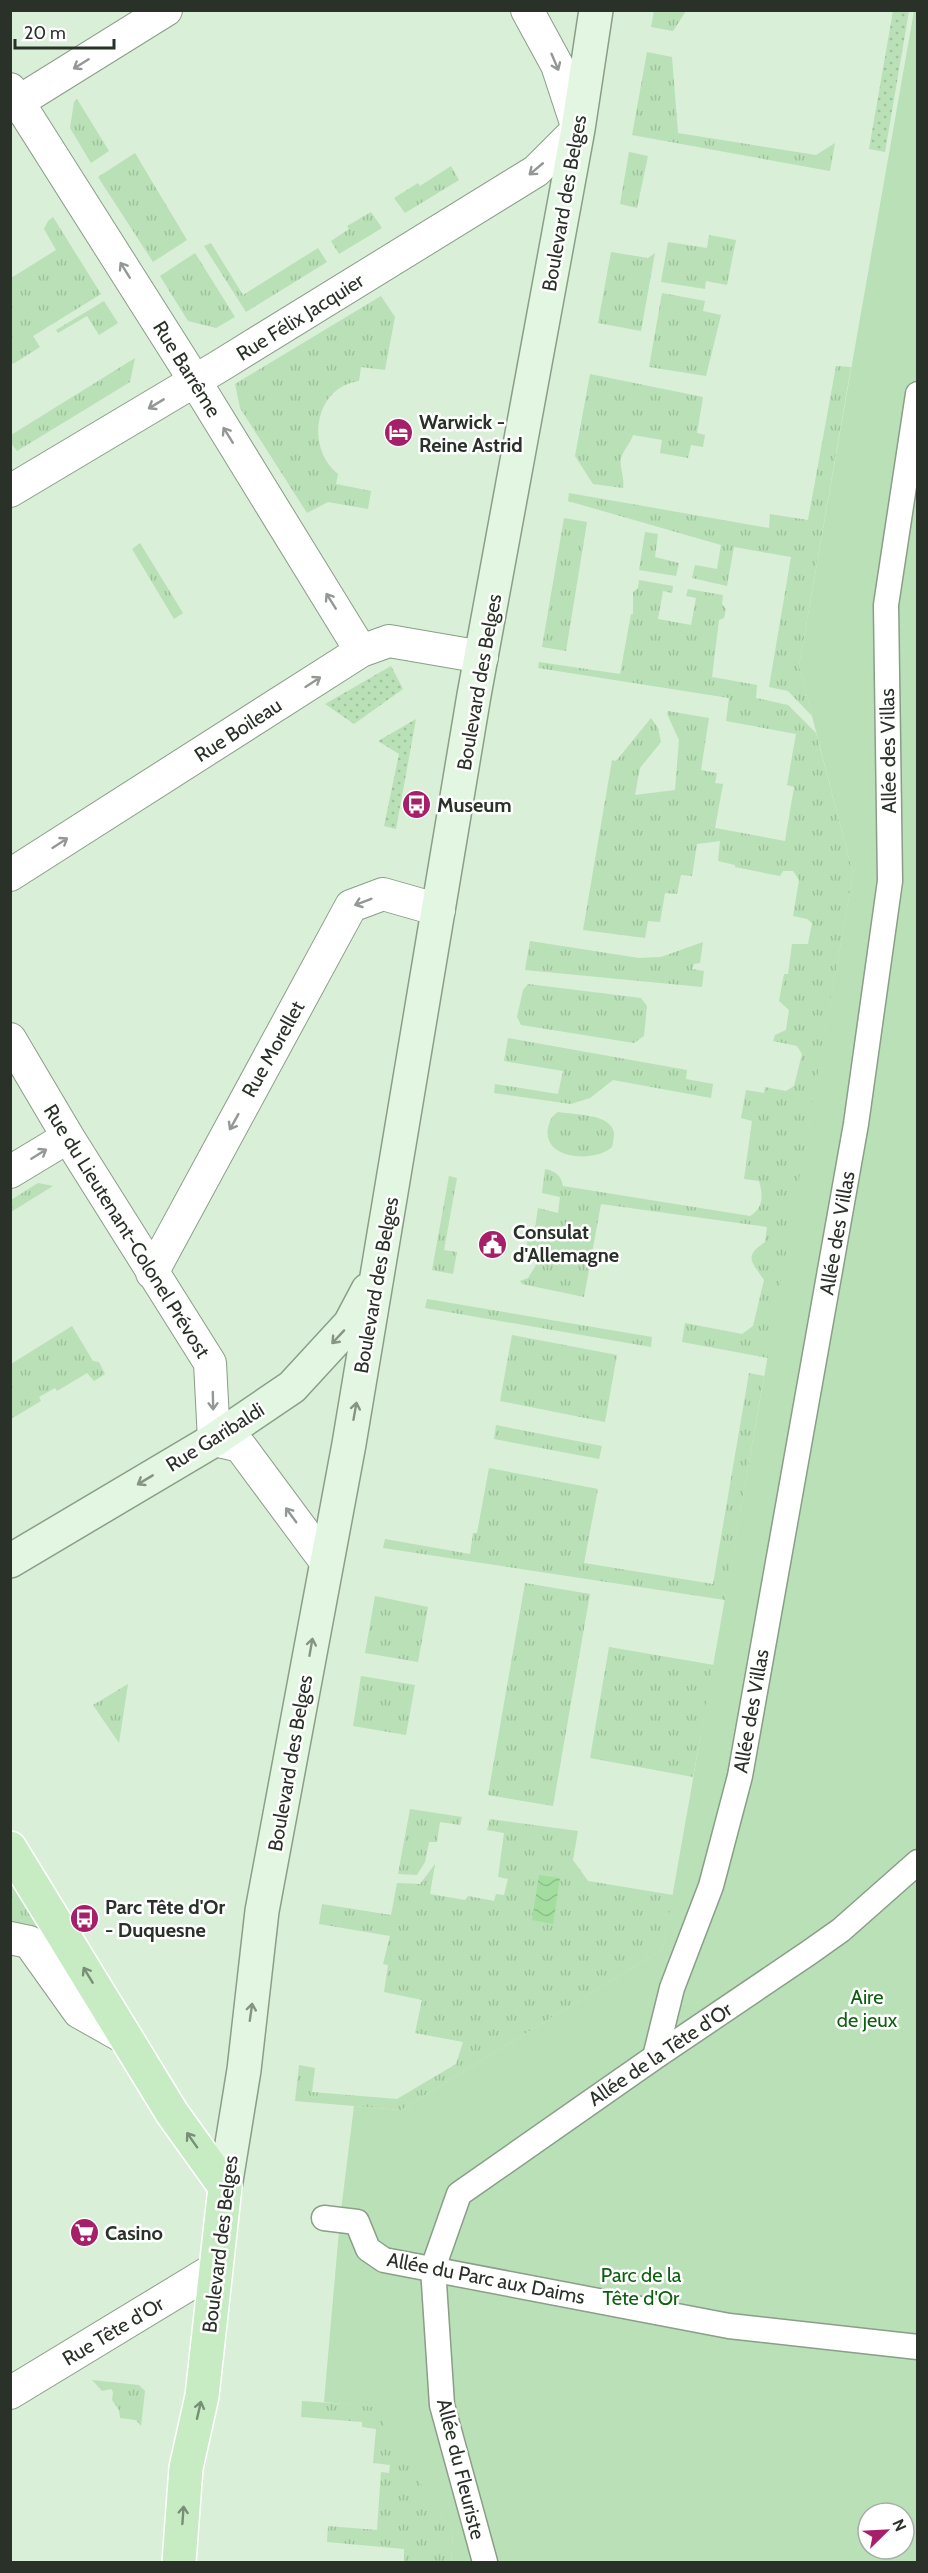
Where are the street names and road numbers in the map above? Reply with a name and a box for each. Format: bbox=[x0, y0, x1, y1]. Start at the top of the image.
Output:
street label: Boulevard des Belges bbox=[537, 113, 591, 293]
street label: Rue Félix Jacquier bbox=[232, 268, 369, 366]
street label: Rue Barrême bbox=[148, 316, 226, 422]
street label: Boulevard des Belges bbox=[452, 592, 506, 772]
street label: Allée des Villas bbox=[875, 688, 901, 814]
street label: Rue Boileau bbox=[190, 693, 286, 767]
street label: Rue Morellet bbox=[237, 996, 309, 1101]
street label: Rue du Lieutenant-Colonel Prévost bbox=[39, 1100, 215, 1362]
street label: Allée des Villas bbox=[814, 1169, 860, 1297]
street label: Boulevard des Belges bbox=[349, 1195, 403, 1375]
street label: Rue Garibaldi bbox=[161, 1397, 269, 1477]
street label: Allée des Villas bbox=[728, 1647, 774, 1775]
street label: Boulevard des Belges bbox=[263, 1673, 317, 1853]
street label: Allée de la Tête d'Or bbox=[584, 1997, 737, 2111]
street label: Boulevard des Belges bbox=[197, 2154, 243, 2334]
street label: Allée du Parc aux Daims bbox=[385, 2247, 587, 2309]
street label: Rue Tête d'Or bbox=[58, 2291, 169, 2371]
street label: Allée du Fleuriste bbox=[432, 2396, 490, 2542]

